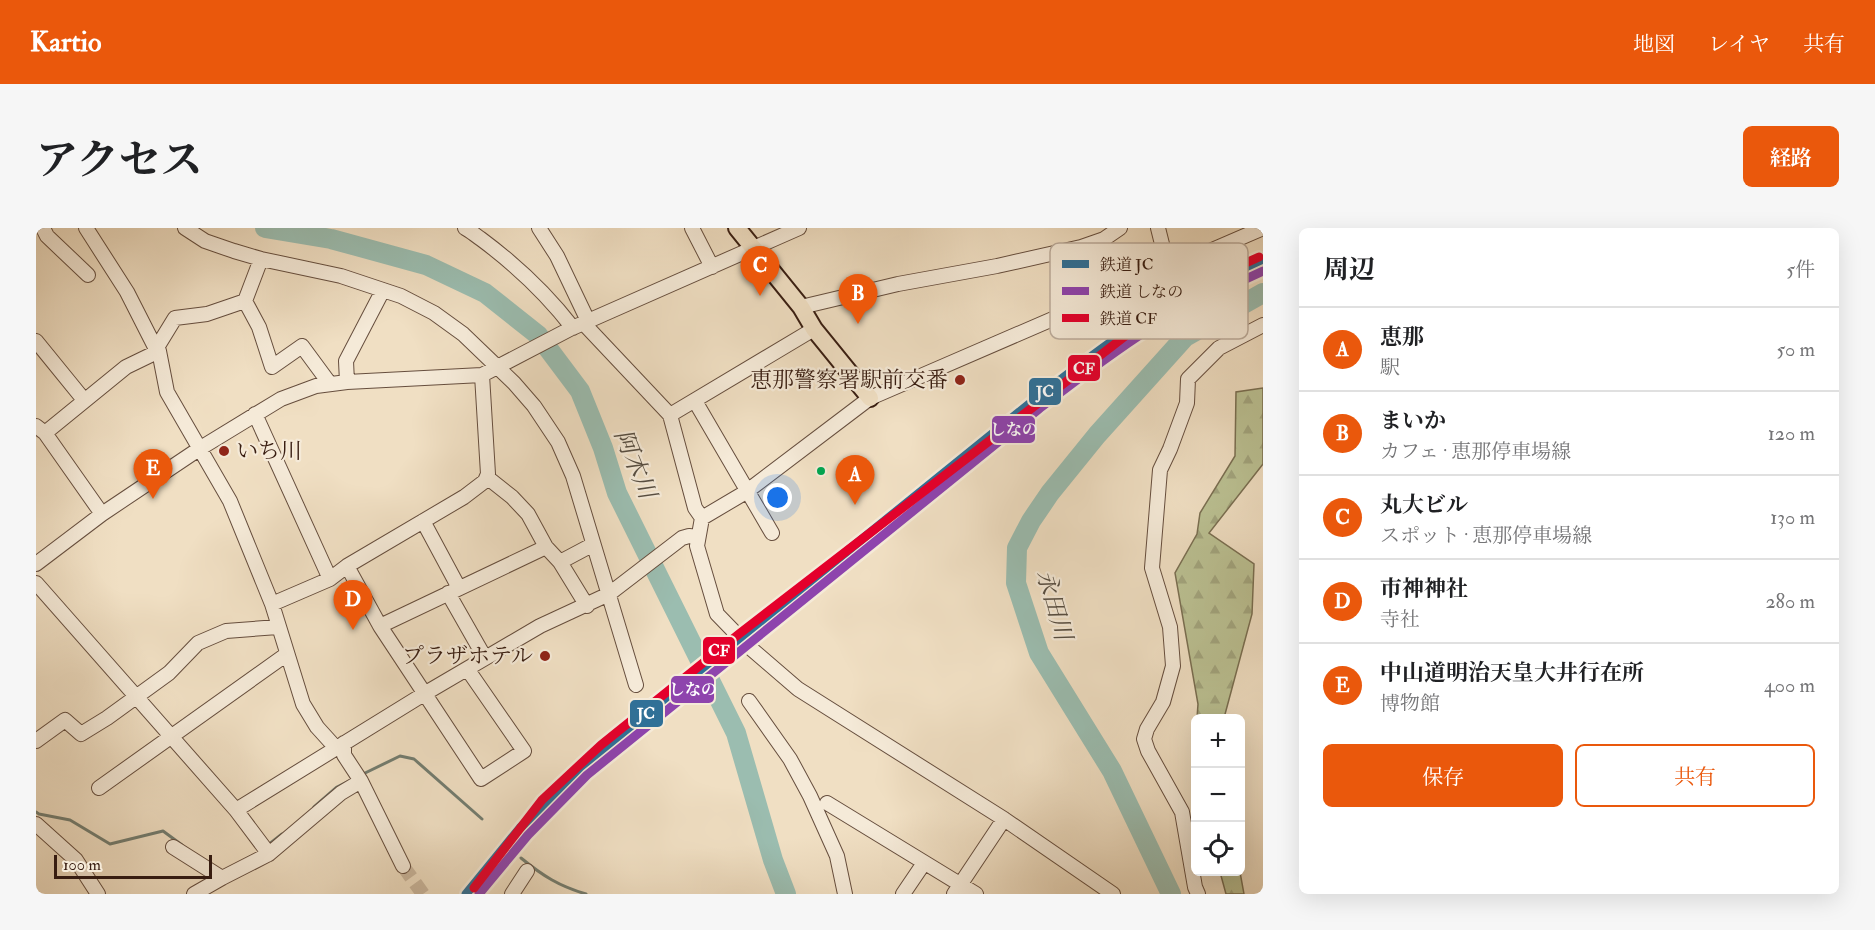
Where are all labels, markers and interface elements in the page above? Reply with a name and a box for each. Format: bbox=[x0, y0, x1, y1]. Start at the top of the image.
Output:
text: Kartio bbox=[30, 25, 101, 60]
text: 地図 bbox=[1633, 31, 1675, 58]
text: レイヤ bbox=[1708, 31, 1770, 58]
text: 共有 bbox=[1803, 31, 1845, 58]
button: 経路 bbox=[1743, 126, 1839, 187]
text: アクセス bbox=[36, 135, 203, 187]
legend bbox=[1050, 243, 1248, 339]
pin: C bbox=[740, 247, 780, 296]
text: 周辺 bbox=[1323, 254, 1375, 286]
text: 鉄道 JC bbox=[1099, 255, 1153, 276]
text: 5件 bbox=[1786, 257, 1815, 282]
pin: B bbox=[838, 274, 878, 324]
text: 鉄道 しなの bbox=[1099, 282, 1183, 302]
text: 鉄道 CF bbox=[1099, 309, 1157, 329]
text: 恵那 bbox=[1380, 323, 1424, 351]
text: A bbox=[1336, 337, 1349, 362]
text: 50 m bbox=[1776, 337, 1815, 362]
line badge: CF bbox=[1067, 354, 1101, 382]
text: 駅 bbox=[1380, 355, 1400, 380]
text: CF bbox=[1073, 359, 1095, 379]
place label: 恵那警察署駅前交番 bbox=[750, 366, 948, 394]
marker: 恵那警察署駅前交番 bbox=[953, 373, 967, 387]
line badge: JC bbox=[1028, 377, 1062, 406]
text: JC bbox=[1035, 382, 1054, 403]
text: まいか bbox=[1380, 407, 1446, 435]
line badge: しなの bbox=[991, 415, 1036, 444]
text: しなの bbox=[990, 420, 1038, 440]
text: B bbox=[1336, 421, 1349, 446]
text: 120 m bbox=[1768, 421, 1815, 446]
water label: 阿木川 bbox=[607, 425, 664, 506]
place label: いち川 bbox=[236, 437, 302, 465]
text: カフェ · 恵那停車場線 bbox=[1380, 439, 1571, 464]
marker: いち川 bbox=[217, 444, 231, 458]
pin: E bbox=[134, 450, 172, 499]
pin: A bbox=[836, 456, 874, 505]
unlabelled marker bbox=[815, 465, 827, 477]
your location bbox=[763, 483, 792, 512]
text: 丸大ビル bbox=[1380, 491, 1468, 519]
text: C bbox=[1335, 505, 1350, 530]
text: 130 m bbox=[1770, 505, 1815, 530]
text: スポット · 恵那停車場線 bbox=[1380, 523, 1592, 548]
water label: 永田川 bbox=[1029, 566, 1080, 647]
text: 市神神社 bbox=[1380, 575, 1468, 603]
pin: D bbox=[334, 580, 372, 630]
text: D bbox=[1334, 589, 1351, 614]
text: 280 m bbox=[1765, 589, 1815, 614]
text: 寺社 bbox=[1380, 607, 1420, 632]
line badge: CF bbox=[702, 636, 736, 665]
text: CF bbox=[708, 641, 730, 661]
place label: プラザホテル bbox=[402, 642, 533, 670]
marker: プラザホテル bbox=[538, 649, 552, 663]
text: 中山道明治天皇大井行在所 bbox=[1380, 659, 1644, 687]
text: E bbox=[1335, 673, 1350, 698]
text: 400 m bbox=[1764, 673, 1815, 698]
line badge: しなの bbox=[670, 675, 715, 704]
text: しなの bbox=[669, 680, 717, 700]
text: 博物館 bbox=[1380, 691, 1440, 716]
line badge: JC bbox=[629, 699, 664, 728]
text: JC bbox=[636, 704, 655, 725]
map controls bbox=[1191, 714, 1245, 876]
button: + bbox=[1191, 714, 1245, 768]
button: 保存 bbox=[1323, 744, 1563, 807]
button: 共有 bbox=[1575, 744, 1815, 807]
button: − bbox=[1191, 768, 1245, 822]
button: locate bbox=[1191, 822, 1245, 876]
scale bar bbox=[54, 852, 212, 880]
text: 100 m bbox=[63, 855, 101, 875]

